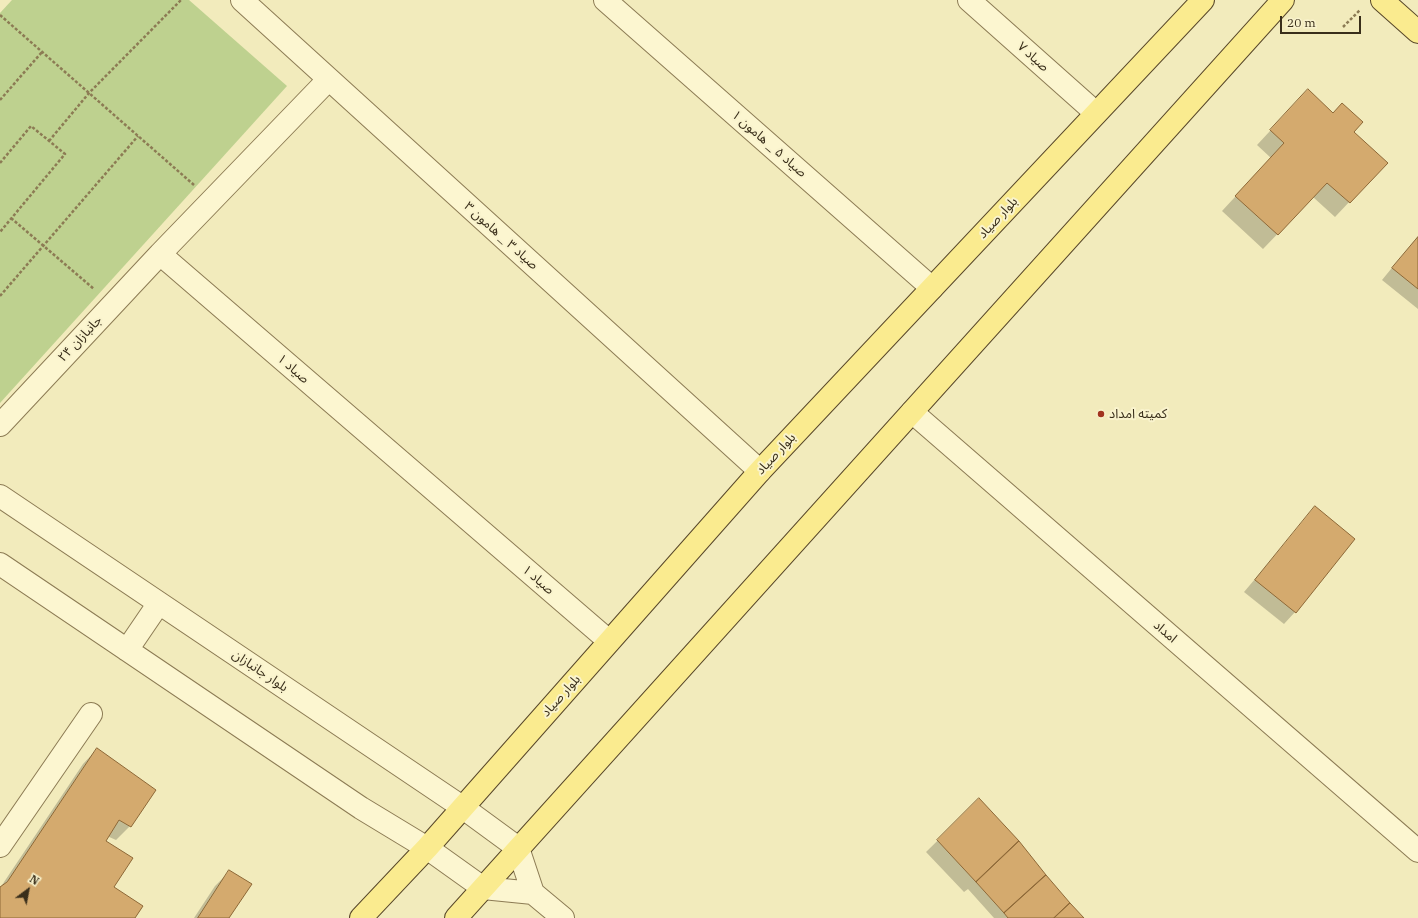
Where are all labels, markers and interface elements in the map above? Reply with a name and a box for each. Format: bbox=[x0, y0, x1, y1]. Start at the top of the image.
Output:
scale bar bbox=[1282, 8, 1363, 34]
text: 20 m bbox=[1287, 15, 1316, 30]
street label: صیاد ۷ bbox=[1014, 39, 1052, 75]
street label: صیاد ۵ _ هامون ۱ bbox=[728, 107, 810, 181]
street label: بلوار صیاد bbox=[975, 194, 1021, 242]
street label: صیاد ۳ _ هامون ۳ bbox=[461, 199, 541, 273]
street label: جانبازان ۲۴ bbox=[55, 313, 105, 365]
street label: صیاد ۱ bbox=[274, 351, 312, 387]
place label: کمیته امداد bbox=[1109, 406, 1167, 422]
marker: کمیته امداد bbox=[1096, 409, 1106, 419]
street label: بلوار صیاد bbox=[753, 430, 799, 478]
street label: صیاد ۱ bbox=[519, 562, 557, 598]
street label: امداد bbox=[1150, 618, 1180, 646]
street label: بلوار جانبازان bbox=[229, 647, 291, 695]
street label: بلوار صیاد bbox=[538, 672, 584, 720]
north arrow bbox=[8, 870, 48, 910]
text: N bbox=[27, 872, 42, 888]

